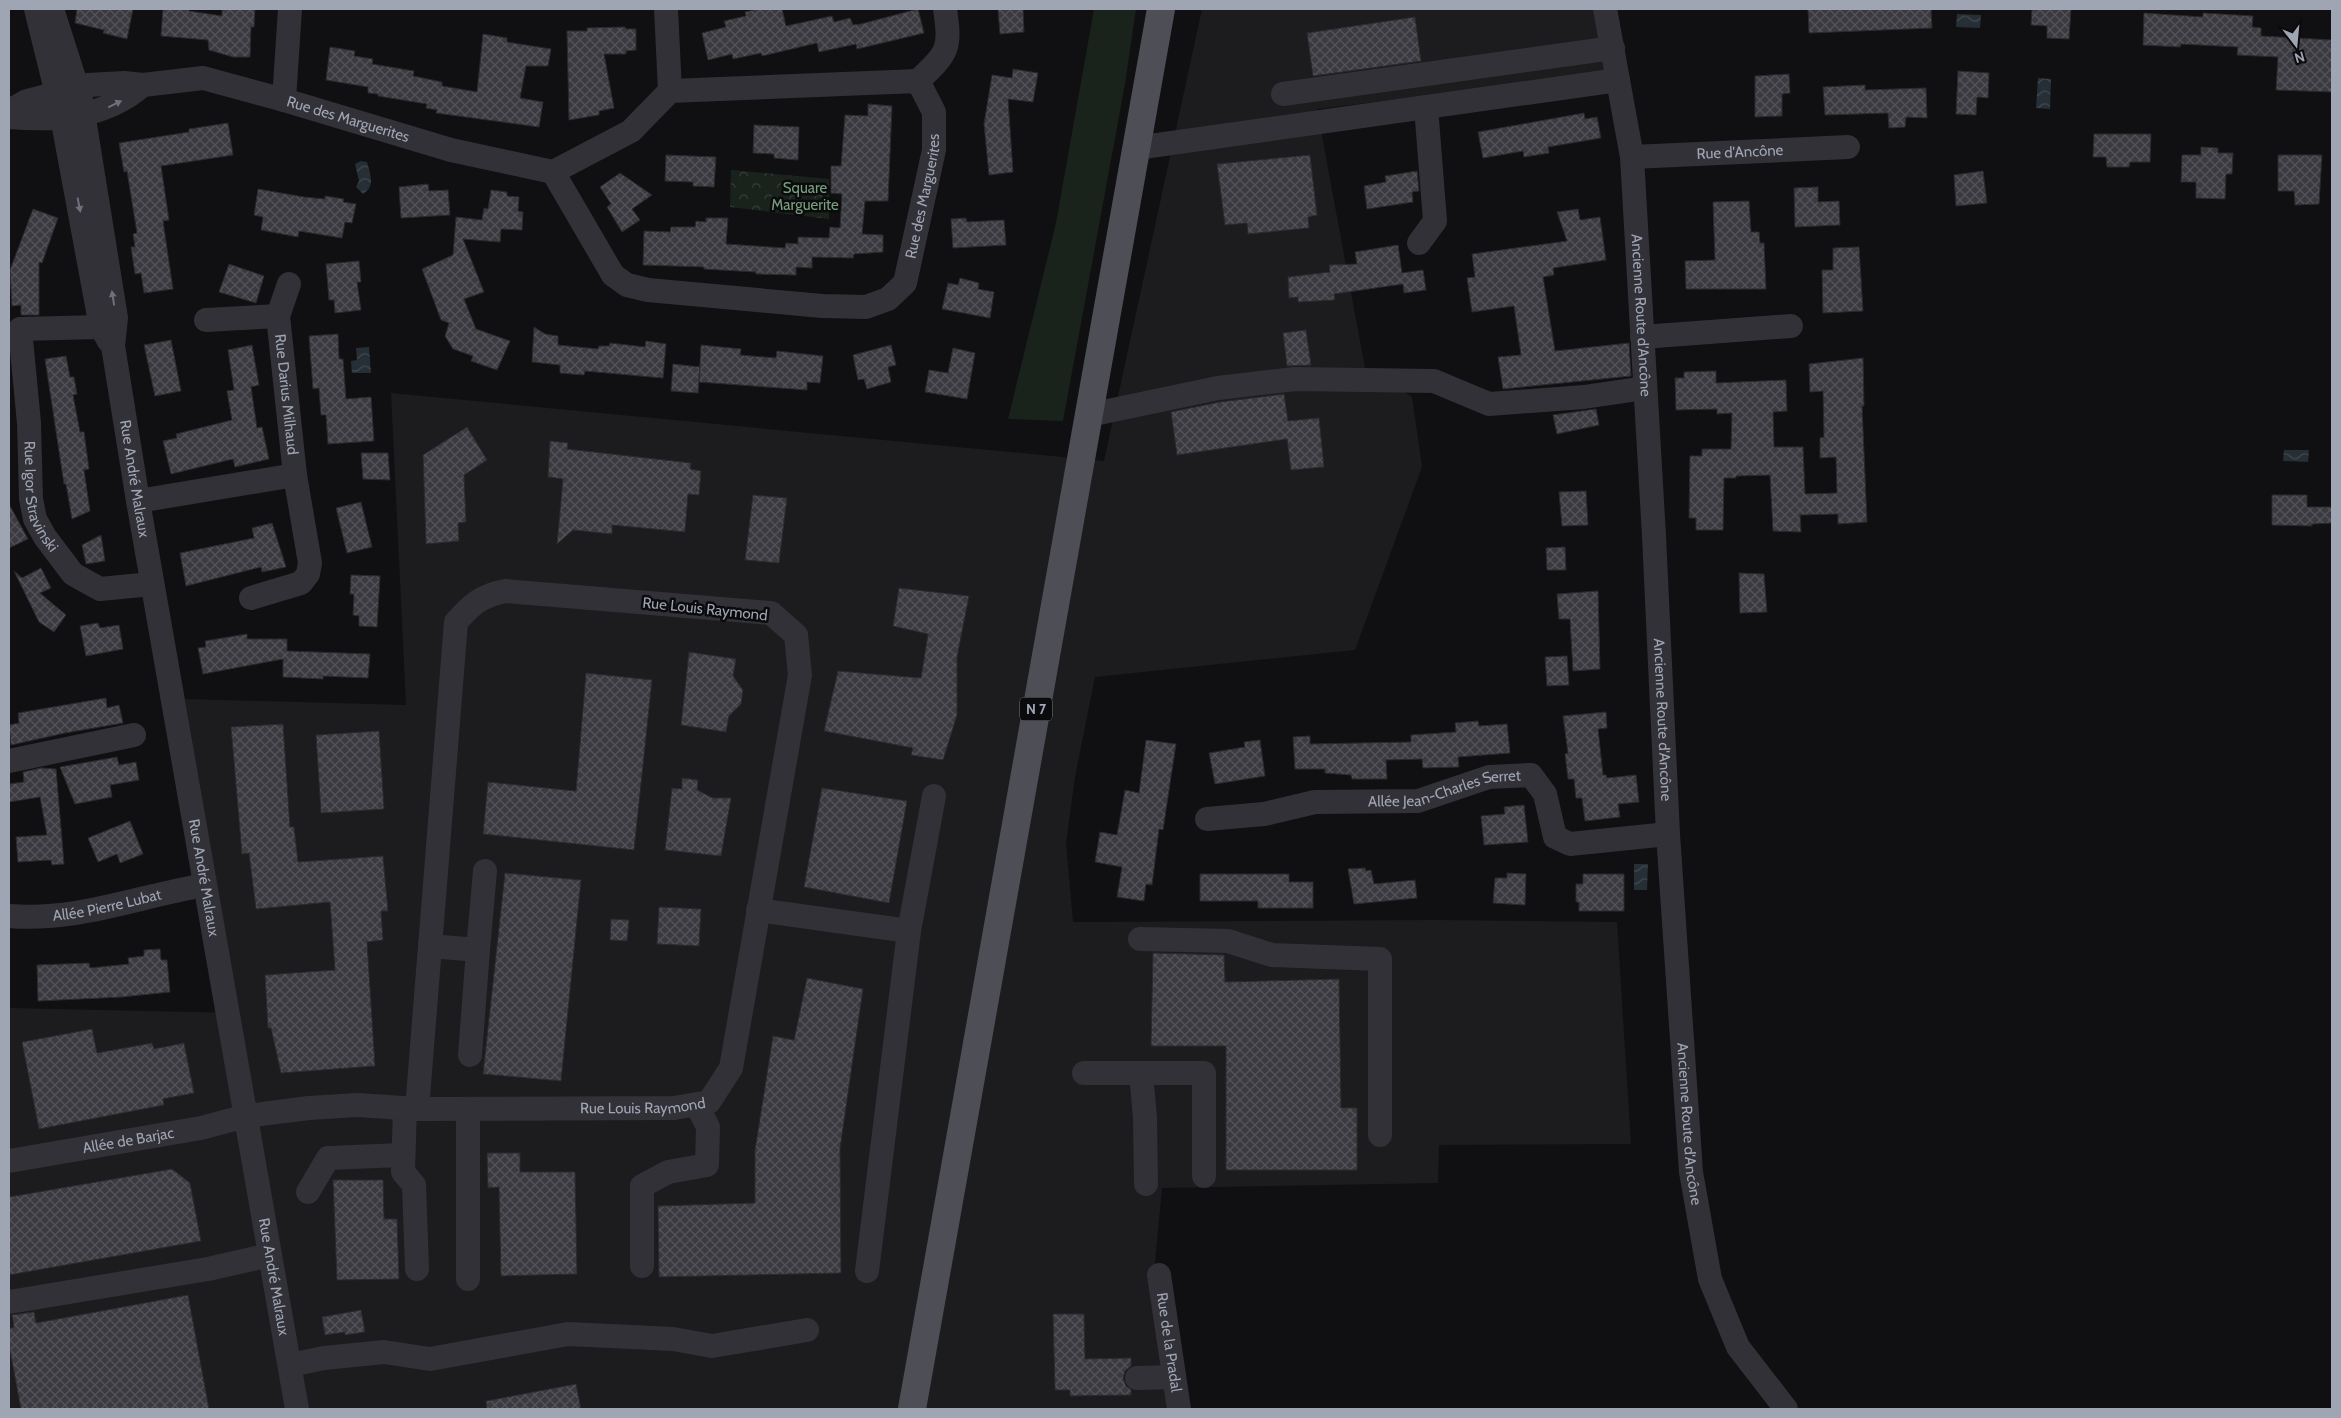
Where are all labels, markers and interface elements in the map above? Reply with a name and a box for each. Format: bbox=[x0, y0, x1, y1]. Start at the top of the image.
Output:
north arrow bbox=[2271, 20, 2321, 70]
text: N bbox=[2292, 47, 2307, 68]
street label: Rue des Marguerites bbox=[284, 92, 412, 146]
one-way arrow bbox=[108, 100, 122, 108]
street label: Rue des Marguerites bbox=[902, 134, 943, 260]
street label: Rue d'Ancône bbox=[1696, 141, 1784, 163]
park label: Square Marguerite bbox=[771, 179, 839, 214]
one-way arrow bbox=[75, 198, 83, 213]
street label: Ancienne Route d'Ancône bbox=[1627, 233, 1655, 398]
one-way arrow bbox=[109, 290, 117, 306]
street label: Rue Darius Milhaud bbox=[271, 333, 302, 456]
street label: Rue André Malraux bbox=[116, 419, 153, 539]
street label: Rue Igor Stravinski bbox=[20, 441, 62, 555]
street label: Rue Louis Raymond bbox=[642, 593, 768, 625]
street label: Ancienne Route d'Ancône bbox=[1650, 638, 1675, 802]
road number: N 7 bbox=[1020, 698, 1052, 721]
street label: Allée Jean-Charles Serret bbox=[1368, 766, 1521, 810]
street label: Rue André Malraux bbox=[185, 818, 223, 938]
street label: Allée Pierre Lubat bbox=[52, 885, 163, 925]
street label: Ancienne Route d'Ancône bbox=[1673, 1042, 1706, 1207]
street label: Rue Louis Raymond bbox=[580, 1094, 707, 1118]
street label: Allée de Barjac bbox=[81, 1124, 176, 1157]
street label: Rue André Malraux bbox=[255, 1217, 293, 1337]
street label: Rue de la Pradal bbox=[1153, 1291, 1185, 1394]

